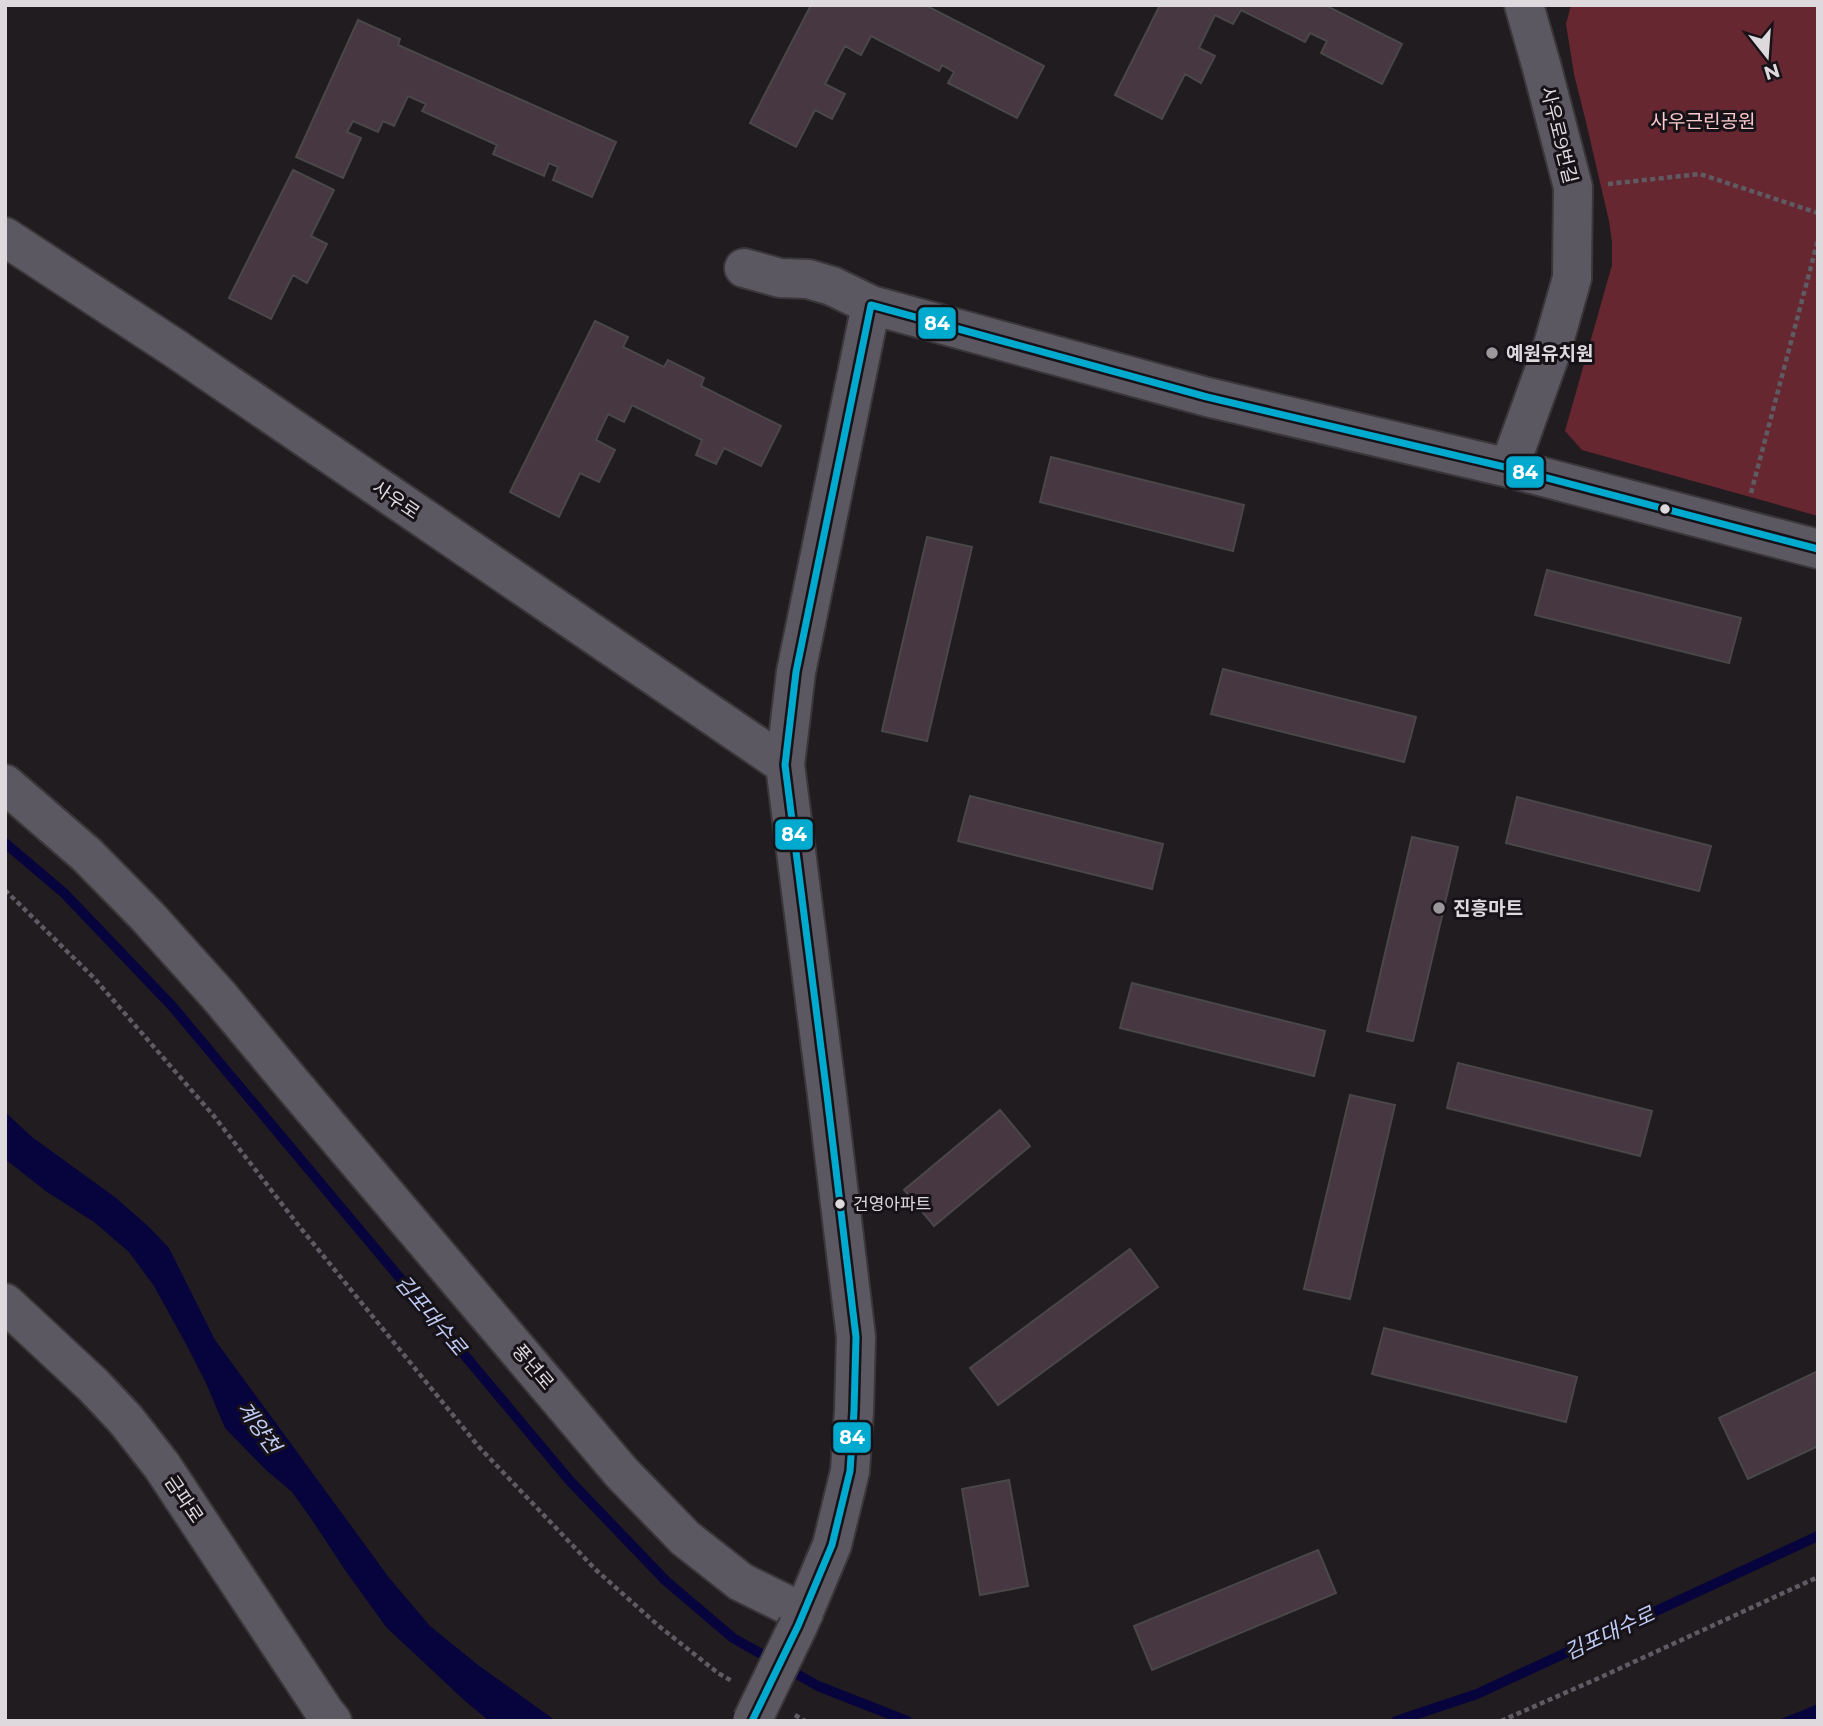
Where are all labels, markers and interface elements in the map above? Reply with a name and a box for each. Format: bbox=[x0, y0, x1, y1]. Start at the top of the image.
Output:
north arrow bbox=[1732, 21, 1802, 91]
text: N bbox=[1761, 59, 1783, 85]
street label: 사우로9번길 bbox=[1536, 84, 1582, 186]
park label: 사우근린공원 bbox=[1651, 110, 1755, 133]
line badge: 84 bbox=[917, 306, 957, 340]
text: 84 bbox=[924, 312, 950, 335]
place label: 예원유치원 bbox=[1506, 342, 1593, 365]
marker: 예원유치원 bbox=[1484, 345, 1500, 361]
line badge: 84 bbox=[1505, 455, 1545, 489]
text: 84 bbox=[1512, 461, 1538, 484]
street label: 사우로 bbox=[368, 476, 424, 524]
unlabelled marker bbox=[1658, 502, 1672, 516]
line badge: 84 bbox=[774, 818, 814, 851]
text: 84 bbox=[781, 823, 807, 846]
place label: 진흥마트 bbox=[1453, 897, 1523, 920]
marker: 진흥마트 bbox=[1431, 900, 1447, 916]
place label: 건영아파트 bbox=[853, 1194, 931, 1214]
marker: 건영아파트 bbox=[833, 1197, 847, 1211]
water label: 김포대수로 bbox=[390, 1270, 473, 1361]
street label: 풍년로 bbox=[507, 1340, 559, 1394]
water label: 계양천 bbox=[232, 1396, 288, 1460]
line badge: 84 bbox=[832, 1421, 872, 1454]
text: 84 bbox=[839, 1426, 865, 1449]
street label: 금파로 bbox=[160, 1471, 208, 1527]
water label: 김포대수로 bbox=[1560, 1601, 1660, 1665]

